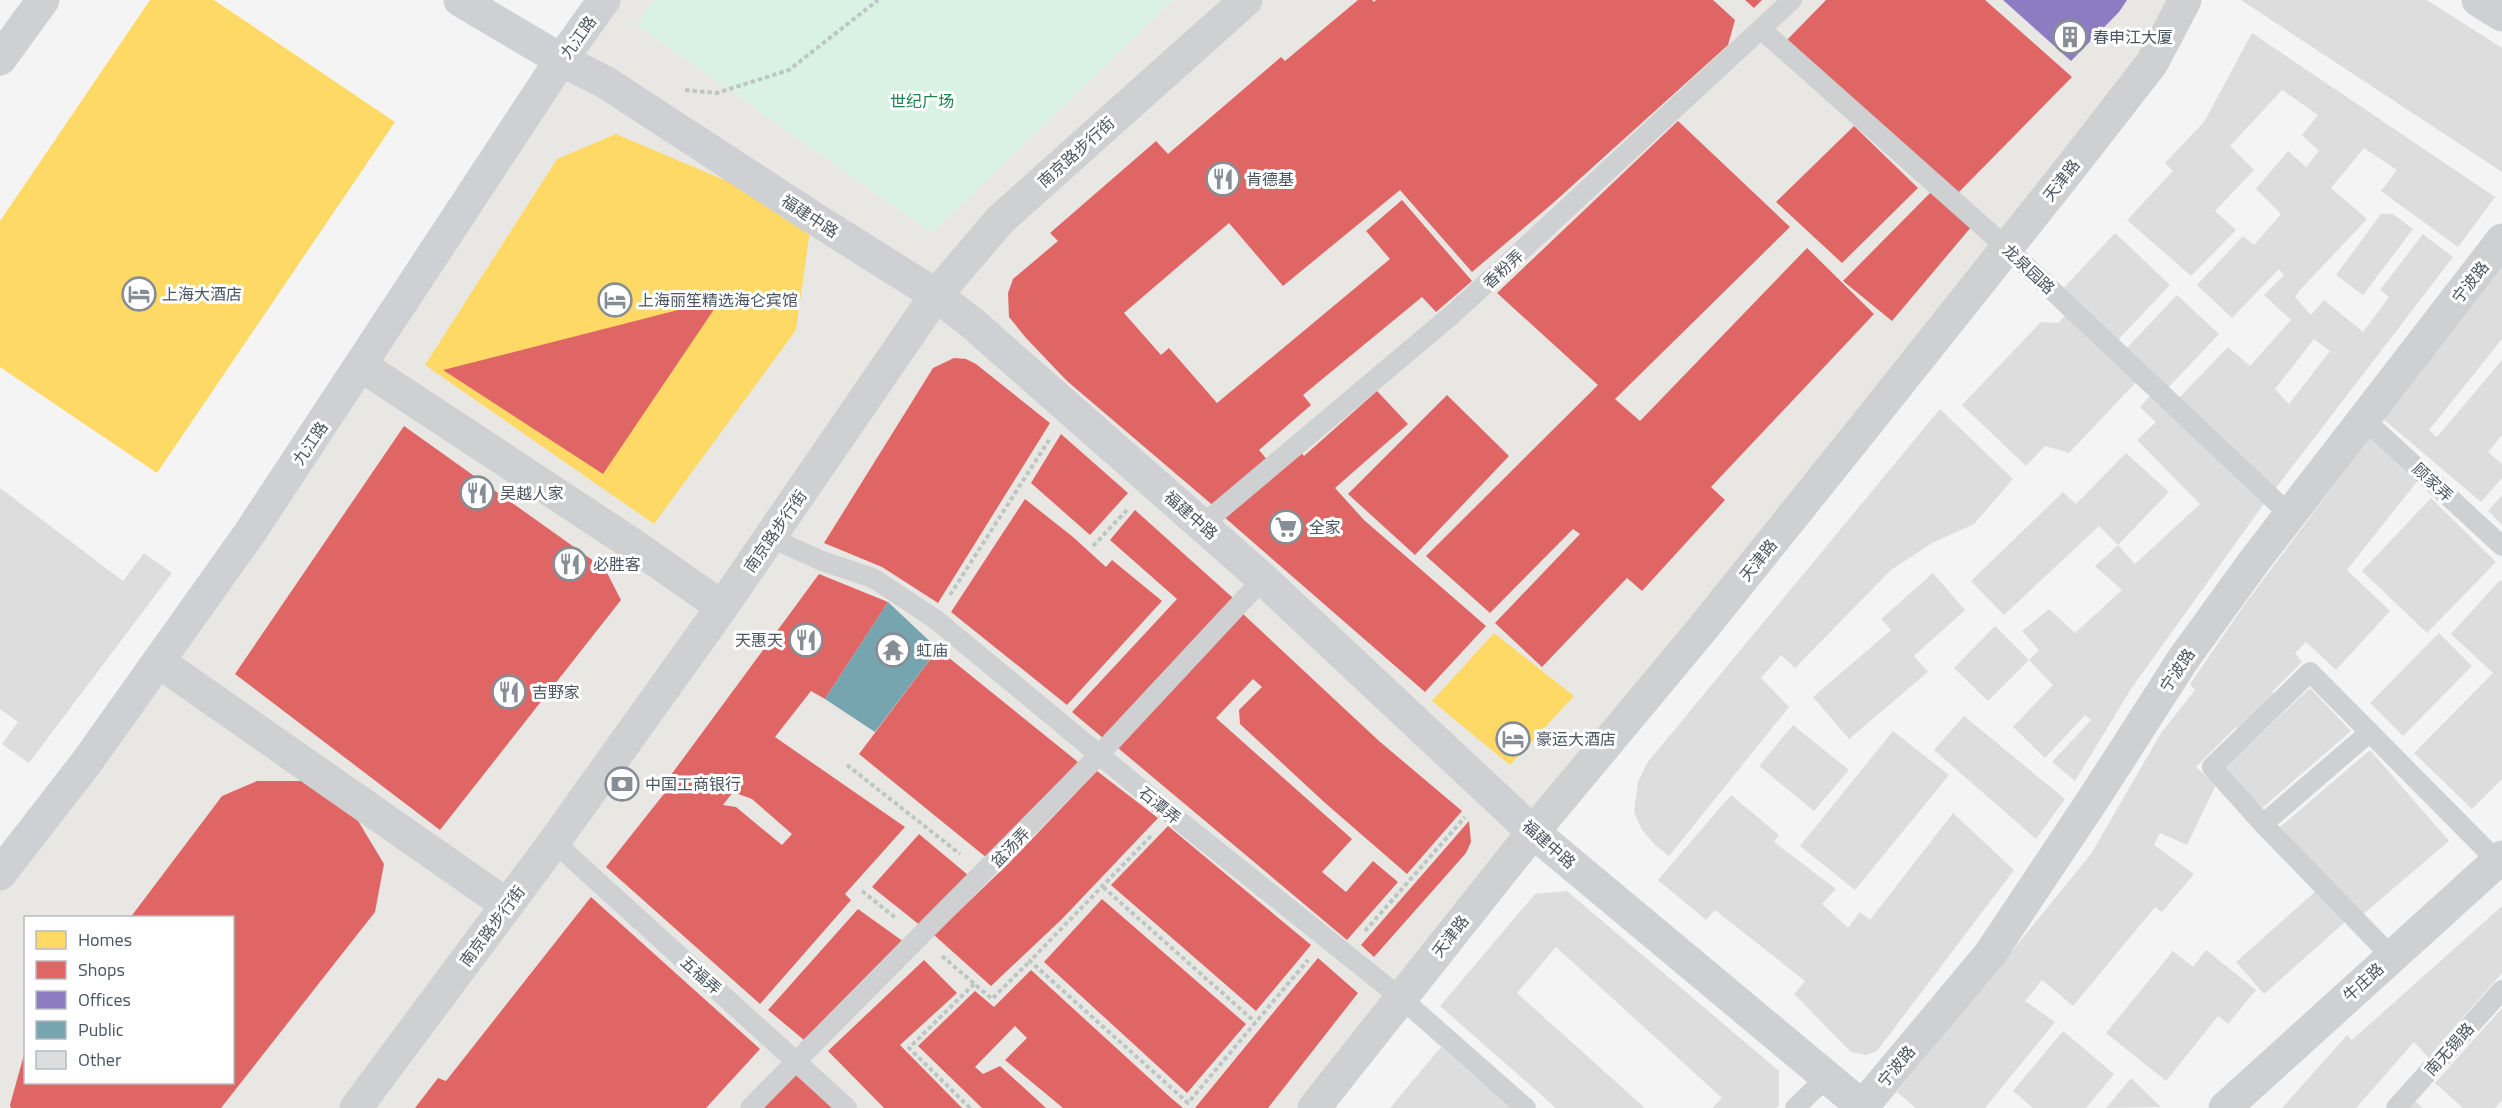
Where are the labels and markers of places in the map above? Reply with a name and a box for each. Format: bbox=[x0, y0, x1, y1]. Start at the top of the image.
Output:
building icon: 春申江大厦 bbox=[2052, 19, 2088, 55]
place label: 春申江大厦 bbox=[2093, 25, 2173, 49]
restaurant icon: 肯德基 bbox=[1205, 161, 1241, 197]
place label: 肯德基 bbox=[1246, 167, 1294, 191]
hotel icon: 上海大酒店 bbox=[121, 276, 157, 312]
place label: 上海大酒店 bbox=[162, 282, 242, 306]
hotel icon: 上海丽笙精选海仑宾馆 bbox=[597, 282, 633, 318]
place label: 上海丽笙精选海仑宾馆 bbox=[638, 288, 798, 312]
restaurant icon: 吴越人家 bbox=[459, 475, 495, 511]
place label: 吴越人家 bbox=[500, 481, 564, 505]
supermarket icon: 全家 bbox=[1268, 509, 1304, 545]
place label: 全家 bbox=[1309, 515, 1341, 539]
restaurant icon: 必胜客 bbox=[552, 546, 588, 582]
place label: 必胜客 bbox=[593, 552, 641, 576]
restaurant icon: 天惠天 bbox=[788, 622, 824, 658]
place label: 天惠天 bbox=[735, 628, 783, 652]
temple icon: 虹庙 bbox=[875, 632, 911, 668]
place label: 虹庙 bbox=[916, 638, 948, 662]
restaurant icon: 吉野家 bbox=[491, 674, 527, 710]
place label: 吉野家 bbox=[532, 680, 580, 704]
hotel icon: 豪运大酒店 bbox=[1495, 721, 1531, 757]
place label: 豪运大酒店 bbox=[1536, 727, 1616, 751]
bank icon: 中国工商银行 bbox=[604, 766, 640, 802]
place label: 中国工商银行 bbox=[645, 772, 741, 796]

